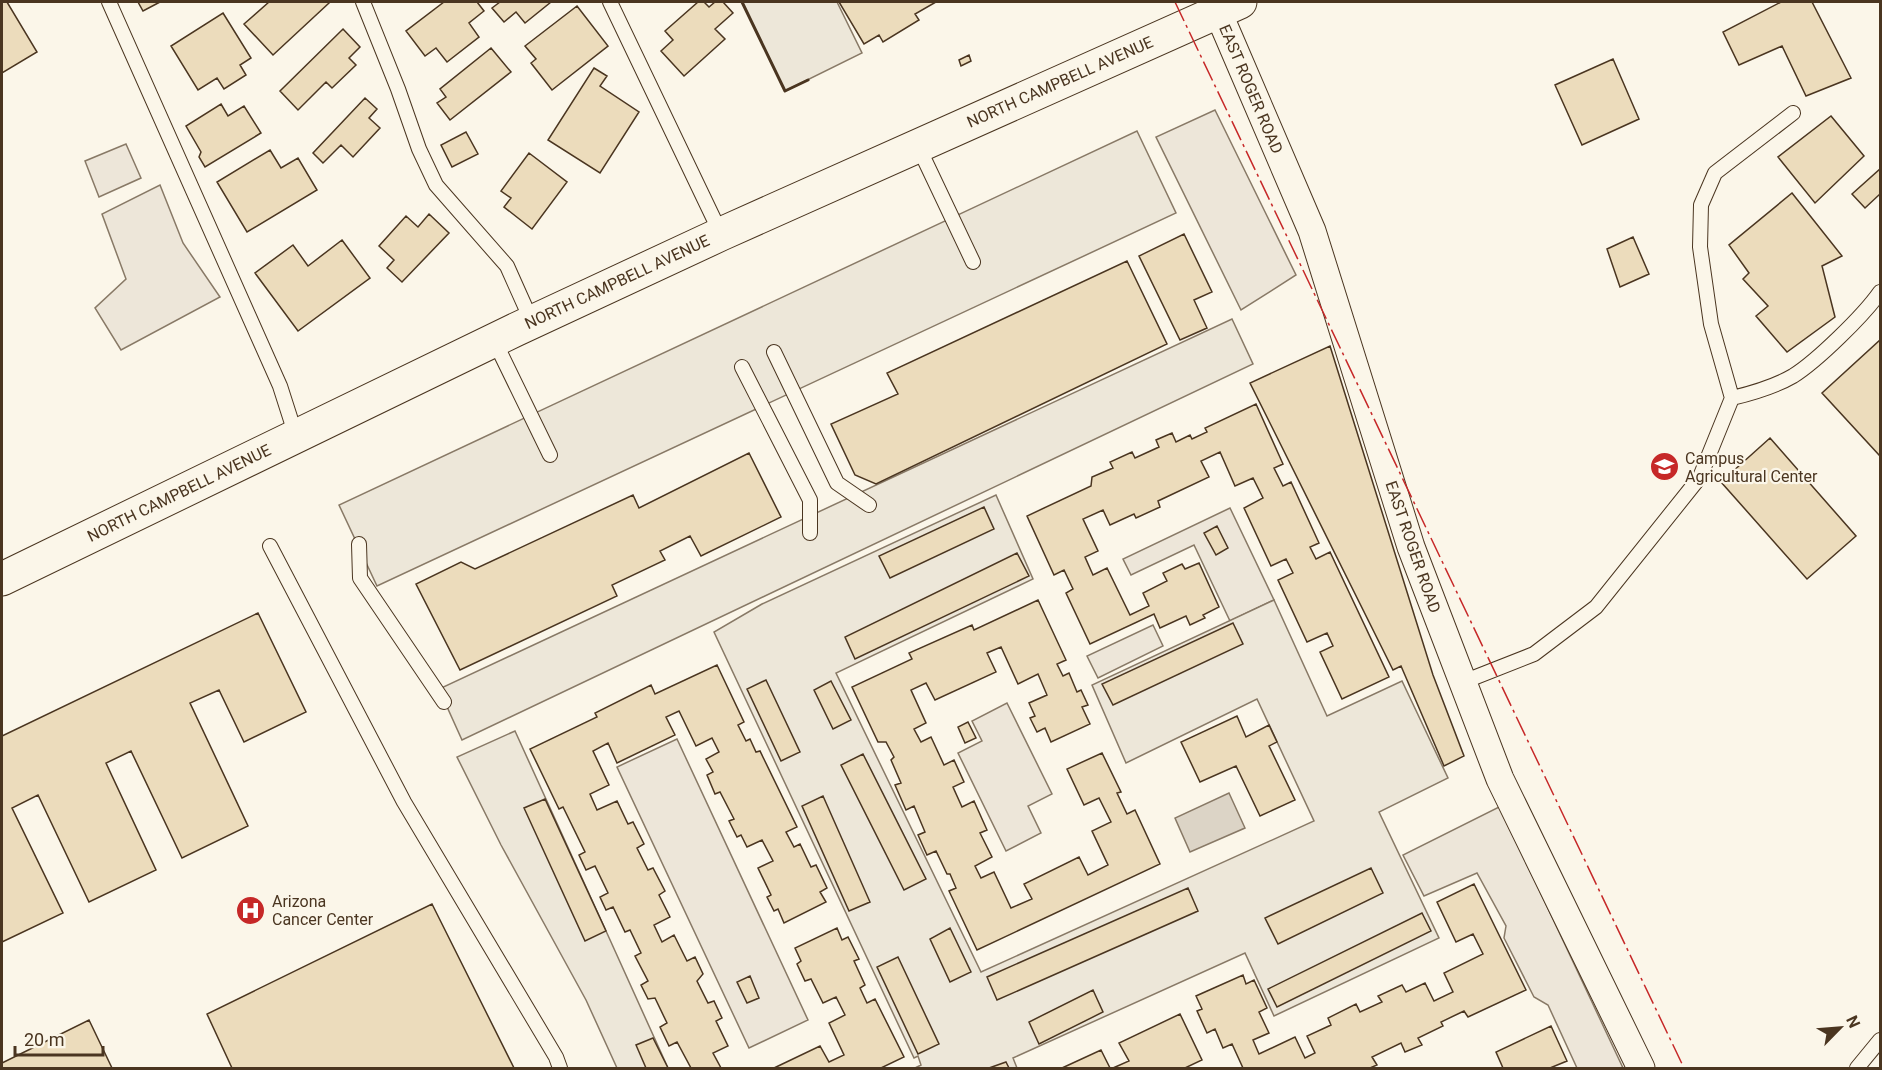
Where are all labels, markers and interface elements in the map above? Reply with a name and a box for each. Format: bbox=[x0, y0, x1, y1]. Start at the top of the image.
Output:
street label: EAST ROGER ROAD bbox=[1215, 22, 1287, 156]
street label: NORTH CAMPBELL AVENUE bbox=[964, 32, 1156, 132]
street label: NORTH CAMPBELL AVENUE bbox=[522, 231, 712, 333]
street label: NORTH CAMPBELL AVENUE bbox=[84, 440, 274, 546]
place label: Campus Agricultural Center bbox=[1685, 449, 1818, 486]
school or university icon: Campus Agricultural Center bbox=[1648, 451, 1680, 483]
street label: EAST ROGER ROAD bbox=[1381, 478, 1445, 616]
place label: Arizona Cancer Center bbox=[272, 892, 374, 929]
hospital icon: Arizona Cancer Center bbox=[235, 894, 267, 926]
north arrow bbox=[1810, 998, 1870, 1058]
text: N bbox=[1842, 1013, 1864, 1031]
scale bar bbox=[15, 1019, 104, 1057]
text: 20 m bbox=[24, 1029, 64, 1050]

